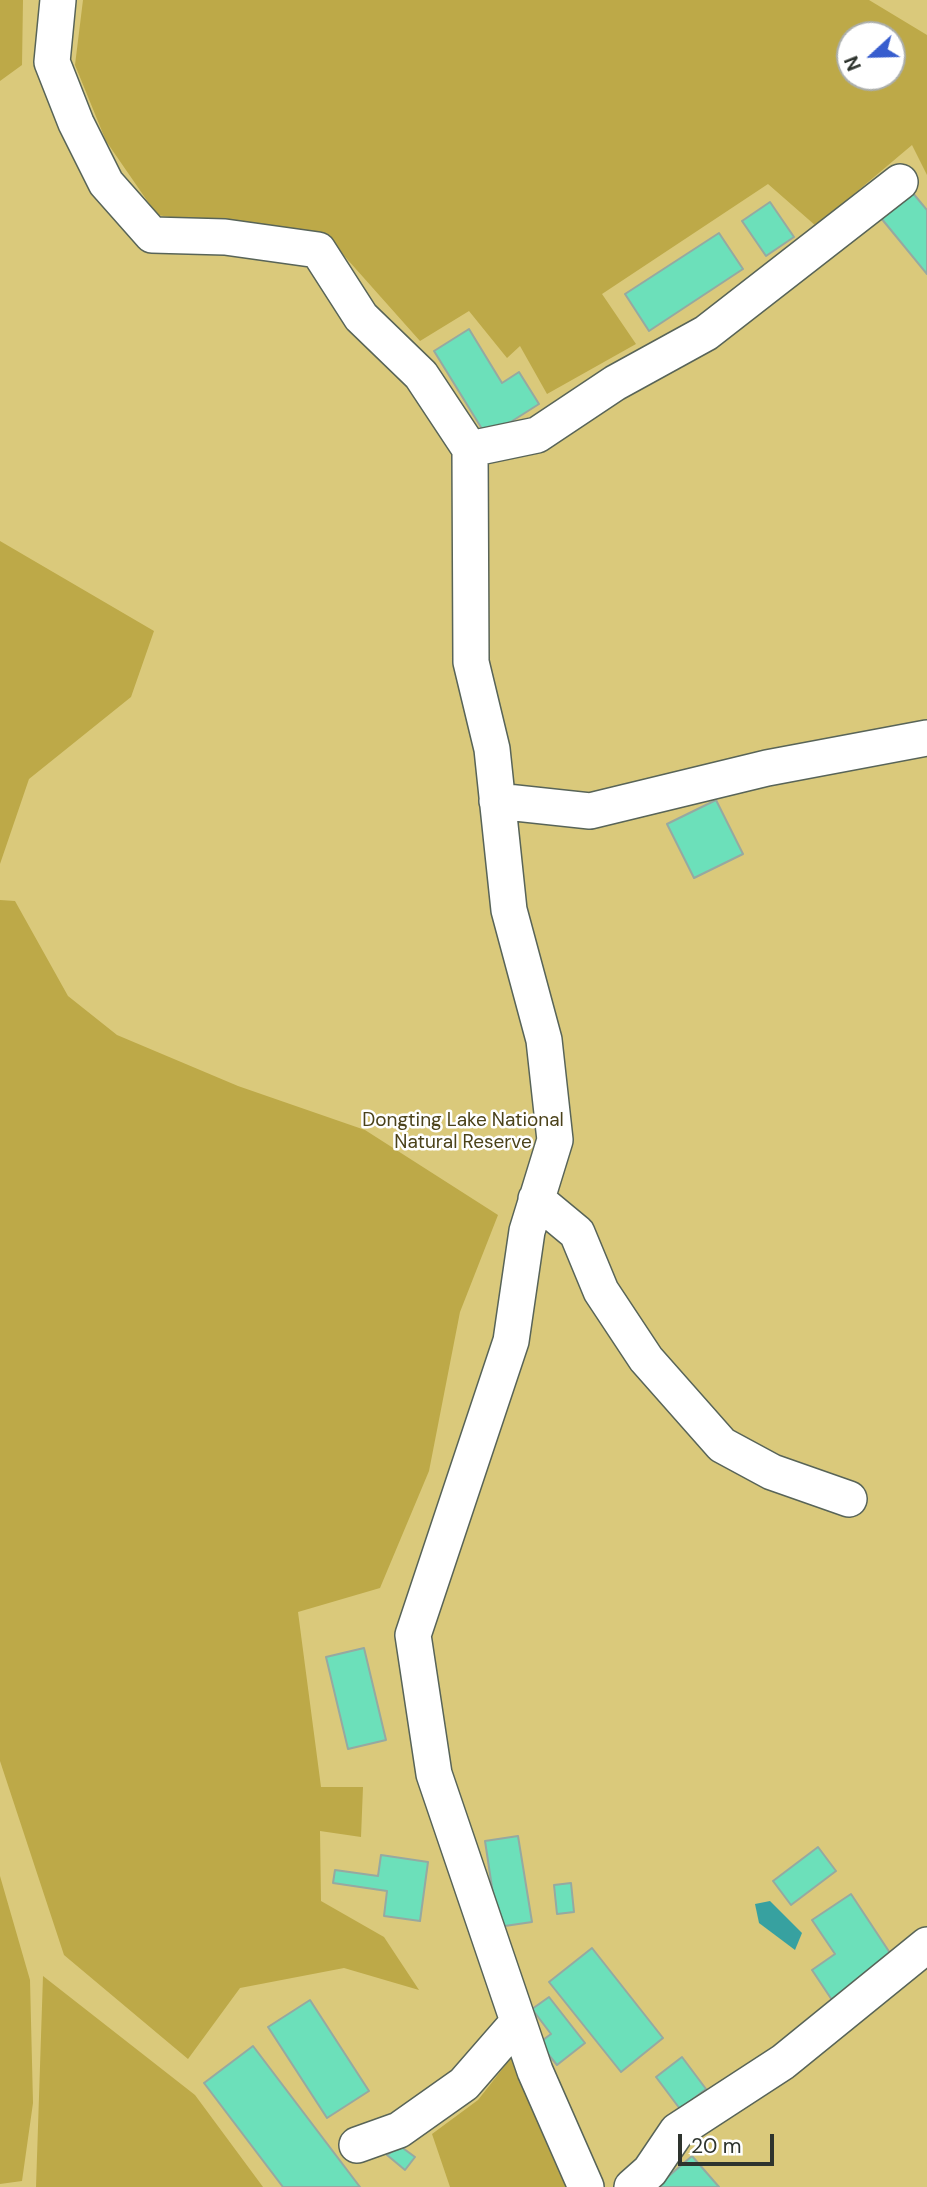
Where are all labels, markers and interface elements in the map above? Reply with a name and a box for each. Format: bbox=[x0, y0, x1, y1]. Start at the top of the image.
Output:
north arrow bbox=[836, 21, 906, 91]
text: N bbox=[839, 52, 867, 74]
park label: Dongting Lake National Natural Reserve bbox=[362, 1110, 564, 1154]
scale bar bbox=[682, 2120, 778, 2164]
text: 20 m bbox=[691, 2132, 742, 2160]

